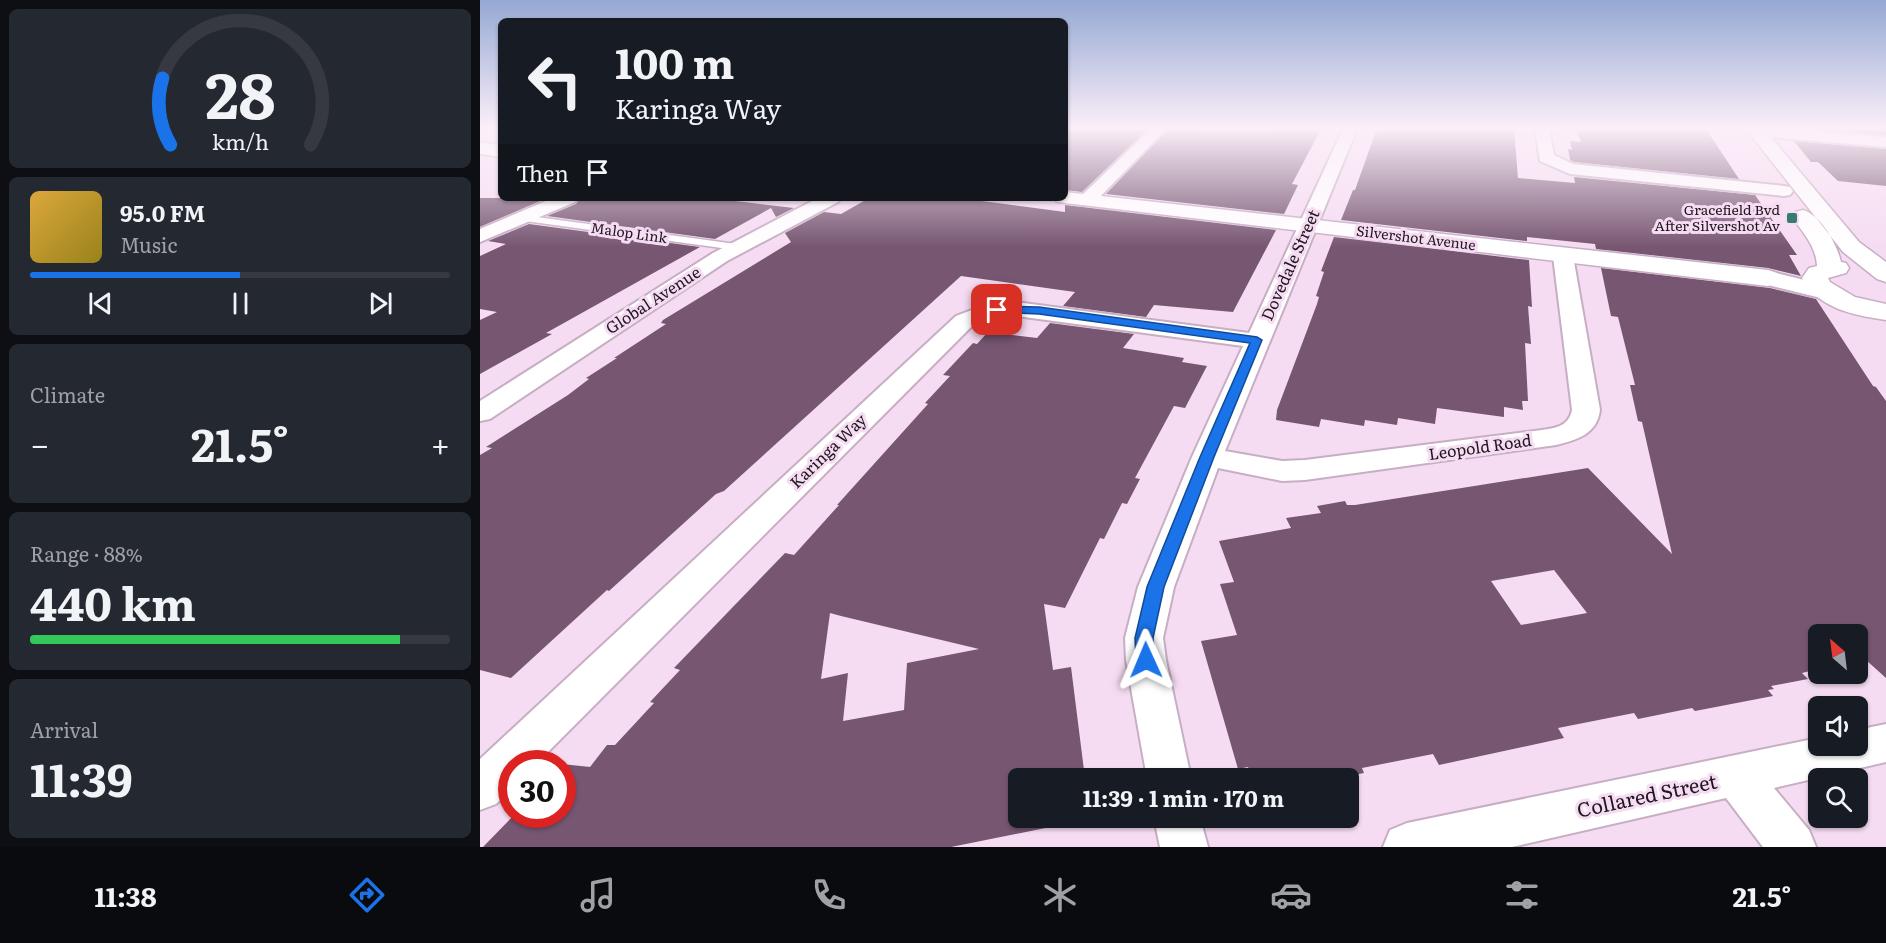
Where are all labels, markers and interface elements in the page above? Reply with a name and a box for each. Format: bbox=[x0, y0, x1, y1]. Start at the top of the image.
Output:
text: 100 m bbox=[615, 30, 734, 92]
icon: left bbox=[516, 42, 594, 120]
text: 28 bbox=[205, 46, 275, 138]
text: Karinga Way bbox=[615, 87, 781, 127]
text: km/h bbox=[211, 126, 269, 158]
text: Then bbox=[516, 156, 569, 189]
icon: arrive bbox=[581, 156, 614, 189]
text: 95.0 FM bbox=[120, 196, 205, 229]
place label: Gracefield Bvd After Silvershot Av bbox=[1655, 199, 1781, 235]
street label: Dovedale Street bbox=[1254, 205, 1325, 324]
marker: Gracefield Bvd After Silvershot Av bbox=[1785, 211, 1799, 225]
street label: Malop Link bbox=[590, 217, 669, 247]
street label: Silvershot Avenue bbox=[1355, 220, 1477, 254]
text: Music bbox=[120, 229, 177, 259]
street label: Global Avenue bbox=[600, 259, 705, 339]
pin bbox=[971, 284, 1022, 335]
icon: previous bbox=[84, 287, 117, 320]
icon: pause bbox=[224, 287, 257, 320]
icon: next bbox=[364, 287, 397, 320]
icon: arrive bbox=[980, 293, 1013, 326]
text: Climate bbox=[30, 379, 105, 409]
street label: Karinga Way bbox=[784, 407, 872, 493]
text: 21.5° bbox=[191, 409, 289, 476]
text: − bbox=[30, 418, 49, 467]
text: + bbox=[431, 418, 450, 467]
street label: Leopold Road bbox=[1427, 427, 1533, 465]
text: Range · 88% bbox=[30, 538, 143, 568]
text: 440 km bbox=[30, 568, 196, 635]
north arrow bbox=[1808, 624, 1868, 684]
map controls bbox=[1808, 624, 1868, 828]
position arrow bbox=[1114, 628, 1178, 692]
button: sound bbox=[1808, 696, 1868, 756]
text: Arrival bbox=[30, 714, 98, 744]
text: 11:39 bbox=[30, 744, 133, 811]
speed limit sign: 30 bbox=[498, 750, 576, 828]
street label: Collared Street bbox=[1574, 765, 1719, 824]
button: search bbox=[1808, 768, 1868, 828]
text: 11:39 · 1 min · 170 m bbox=[1083, 781, 1284, 814]
icon: directions bbox=[346, 874, 388, 916]
icon: music bbox=[577, 874, 619, 916]
icon: phone bbox=[808, 874, 850, 916]
icon: climate bbox=[1039, 874, 1081, 916]
icon: car bbox=[1270, 874, 1312, 916]
icon: filters bbox=[1501, 874, 1543, 916]
text: 11:38 bbox=[95, 875, 157, 915]
text: 21.5° bbox=[1733, 875, 1791, 915]

